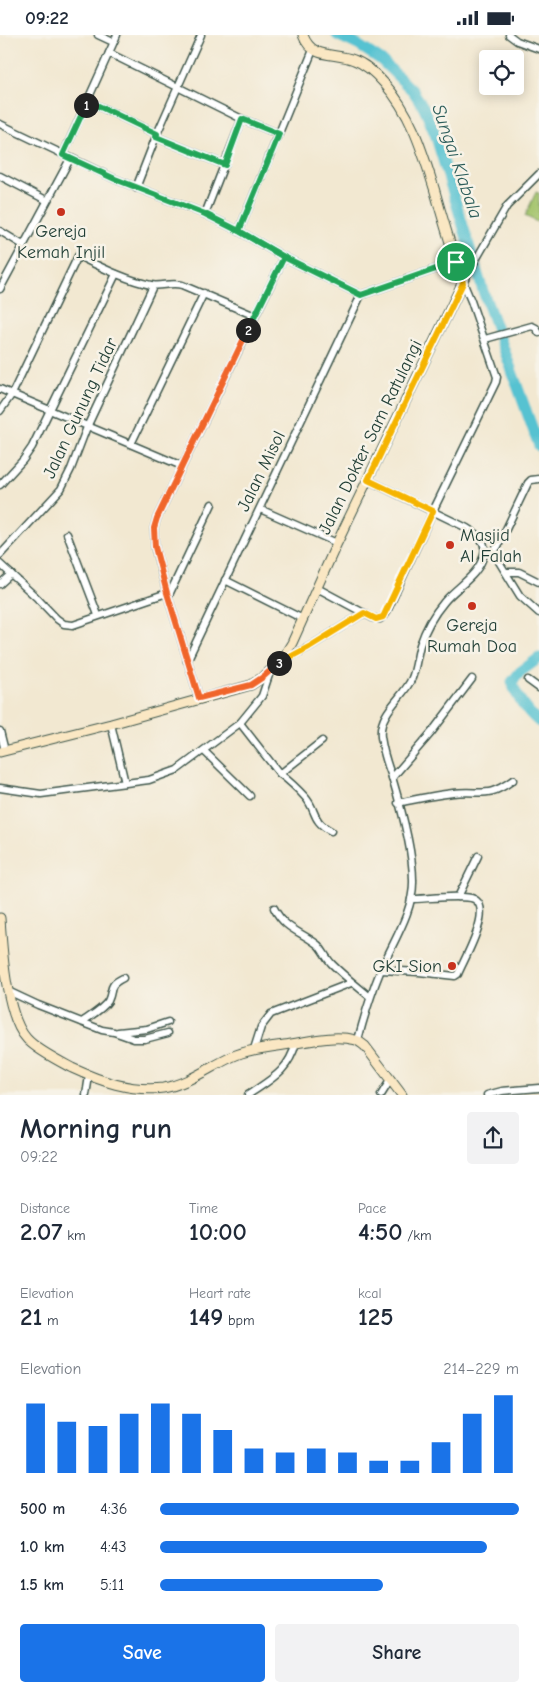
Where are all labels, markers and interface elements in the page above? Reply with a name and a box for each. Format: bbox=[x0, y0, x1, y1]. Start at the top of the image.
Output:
text: 09:22 bbox=[25, 7, 69, 29]
map controls bbox=[479, 50, 524, 95]
button: locate bbox=[479, 50, 524, 95]
pin: 1 bbox=[74, 93, 98, 117]
text: 1 bbox=[84, 97, 89, 114]
water label: Sungai Klabala bbox=[427, 101, 487, 222]
marker: Gereja Kemah Injil bbox=[55, 206, 67, 218]
place label: Gereja Kemah Injil bbox=[17, 221, 105, 263]
pin bbox=[435, 241, 477, 283]
icon: arrive bbox=[442, 248, 470, 276]
pin: 2 bbox=[236, 317, 260, 343]
text: 2 bbox=[245, 322, 252, 339]
street label: Jalan Gunung Tidar bbox=[39, 334, 123, 482]
street label: Jalan Dokter Sam Ratulangi bbox=[314, 336, 427, 538]
street label: Jalan Misol bbox=[233, 428, 290, 515]
place label: Masjid Al Falah bbox=[460, 525, 522, 567]
marker: Masjid Al Falah bbox=[444, 539, 456, 551]
marker: Gereja Rumah Doa bbox=[466, 600, 478, 612]
place label: Gereja Rumah Doa bbox=[427, 615, 517, 657]
pin: 3 bbox=[266, 651, 292, 675]
text: 3 bbox=[276, 655, 283, 672]
place label: GKI Sion bbox=[372, 956, 442, 977]
marker: GKI Sion bbox=[446, 960, 458, 972]
button: share bbox=[467, 1112, 519, 1164]
text: Morning run bbox=[20, 1113, 172, 1145]
text: 09:22 bbox=[20, 1148, 58, 1166]
text: Distance bbox=[20, 1200, 70, 1217]
text: Time bbox=[189, 1200, 218, 1217]
text: Pace bbox=[358, 1200, 386, 1217]
text: 2.07 bbox=[20, 1217, 63, 1246]
text: 10:00 bbox=[189, 1217, 247, 1246]
text: 4:50 bbox=[358, 1217, 402, 1246]
text: km bbox=[63, 1227, 86, 1244]
text: /km bbox=[402, 1227, 432, 1244]
text: Elevation bbox=[20, 1285, 74, 1302]
text: Heart rate bbox=[189, 1285, 251, 1302]
text: kcal bbox=[358, 1285, 382, 1302]
text: 21 bbox=[20, 1302, 42, 1331]
text: 149 bbox=[189, 1302, 223, 1331]
text: 125 bbox=[358, 1302, 394, 1331]
text: m bbox=[42, 1312, 59, 1329]
text: bpm bbox=[223, 1312, 255, 1329]
text: Elevation bbox=[20, 1360, 81, 1378]
text: 214–229 m bbox=[443, 1360, 519, 1378]
text: 500 m bbox=[20, 1500, 65, 1518]
text: 4:36 bbox=[100, 1500, 127, 1518]
text: 1.0 km bbox=[20, 1538, 65, 1556]
text: 4:43 bbox=[100, 1538, 126, 1556]
text: 1.5 km bbox=[20, 1576, 64, 1594]
text: 5:11 bbox=[100, 1576, 124, 1594]
button: Save bbox=[20, 1624, 265, 1682]
button: Share bbox=[275, 1624, 519, 1682]

